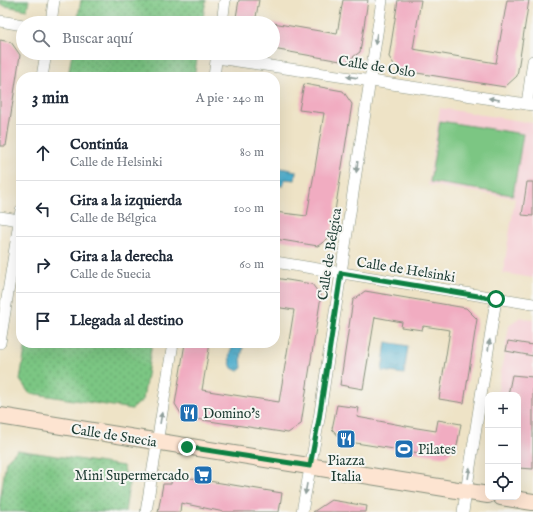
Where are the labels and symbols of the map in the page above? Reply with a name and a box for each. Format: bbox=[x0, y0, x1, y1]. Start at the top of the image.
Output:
one-way arrow bbox=[373, 32, 379, 45]
street label: Calle de Oslo bbox=[337, 52, 417, 82]
one-way arrow bbox=[346, 74, 358, 80]
one-way arrow bbox=[488, 96, 501, 102]
one-way arrow bbox=[354, 161, 360, 173]
street label: Calle de Bélgica bbox=[314, 206, 346, 301]
street label: Calle de Helsinki bbox=[355, 253, 457, 287]
route start bbox=[487, 290, 505, 308]
one-way arrow bbox=[486, 339, 492, 351]
restaurant icon: Domino's bbox=[178, 402, 200, 424]
place label: Domino's bbox=[203, 405, 260, 423]
one-way arrow bbox=[158, 412, 164, 424]
street label: Calle de Suecia bbox=[70, 420, 159, 452]
restaurant icon: Piazza Italia bbox=[335, 428, 357, 450]
route end bbox=[178, 438, 196, 456]
sports icon: Pilates bbox=[393, 438, 415, 460]
place label: Pilates bbox=[418, 441, 456, 459]
place label: Piazza Italia bbox=[328, 452, 365, 486]
supermarket icon: Mini Supermercado bbox=[192, 464, 214, 486]
place label: Mini Supermercado bbox=[75, 467, 189, 485]
one-way arrow bbox=[466, 467, 472, 480]
one-way arrow bbox=[303, 483, 309, 495]

